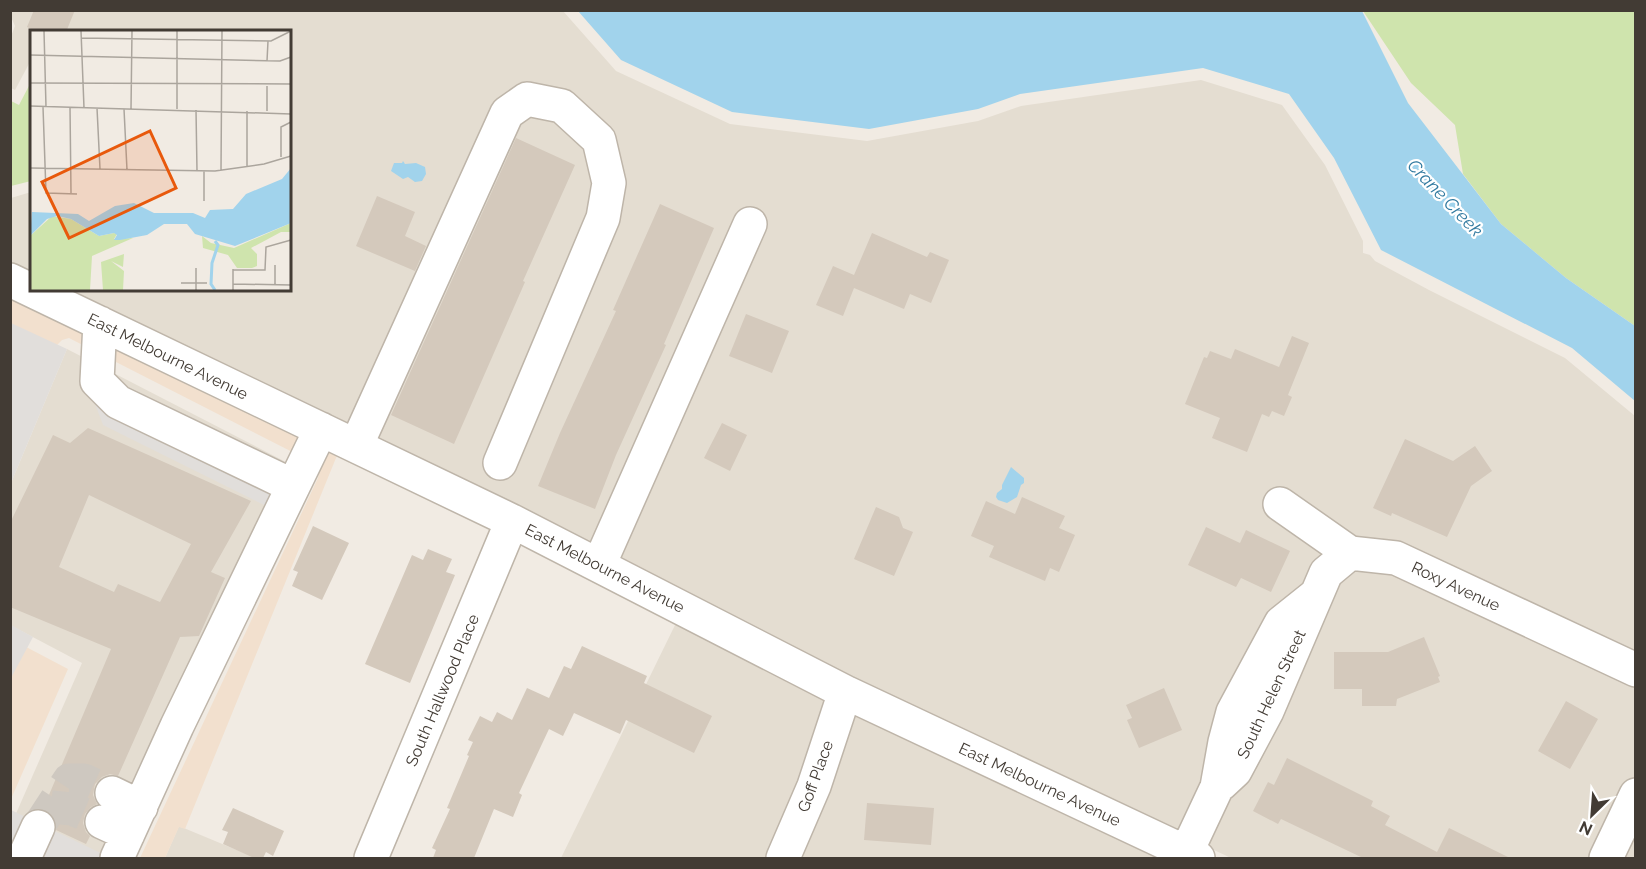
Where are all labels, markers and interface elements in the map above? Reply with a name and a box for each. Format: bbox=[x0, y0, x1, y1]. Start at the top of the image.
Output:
inset map bbox=[30, 30, 291, 291]
water label: Crane Creek bbox=[1403, 155, 1488, 241]
street label: East Melbourne Avenue bbox=[84, 309, 251, 404]
street label: East Melbourne Avenue bbox=[522, 520, 688, 617]
street label: Roxy Avenue bbox=[1409, 558, 1503, 615]
street label: South Hallwood Place bbox=[402, 611, 483, 769]
street label: South Helen Street bbox=[1233, 626, 1310, 762]
street label: Goff Place bbox=[794, 738, 837, 815]
street label: East Melbourne Avenue bbox=[956, 739, 1124, 830]
north arrow bbox=[1562, 785, 1622, 845]
text: N bbox=[1576, 817, 1595, 839]

